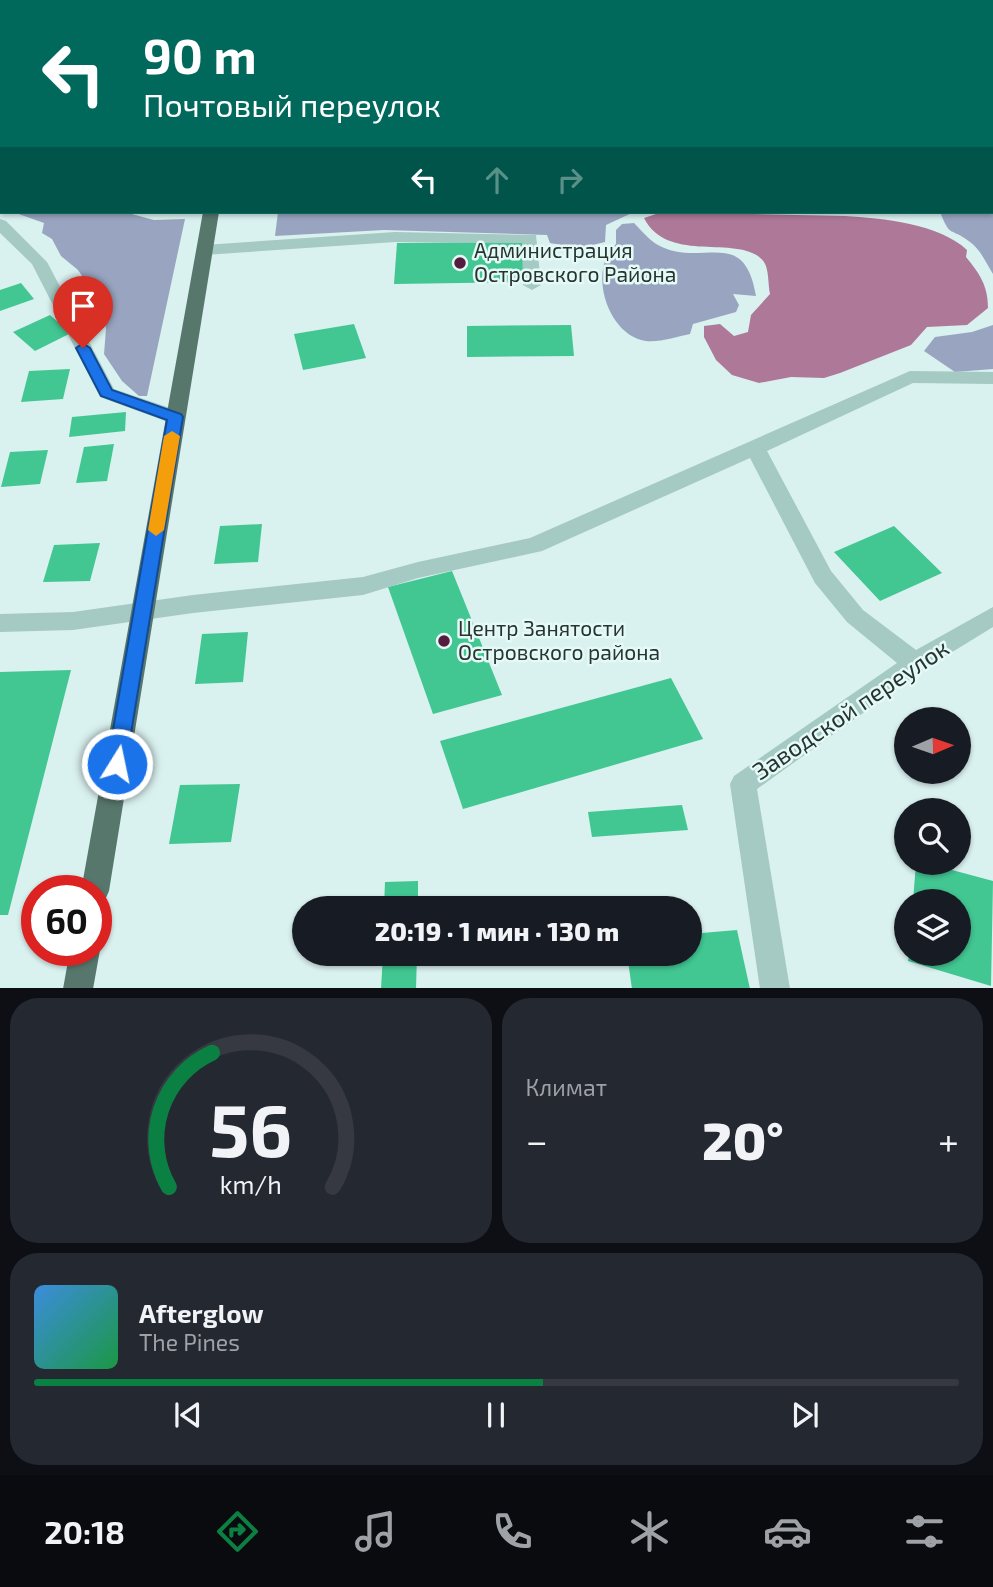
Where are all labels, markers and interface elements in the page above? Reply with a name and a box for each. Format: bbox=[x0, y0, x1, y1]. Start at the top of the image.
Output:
text: 90 m bbox=[143, 25, 257, 84]
icon: left bbox=[28, 28, 119, 119]
text: Почтовый переулок bbox=[143, 85, 441, 123]
icon: left bbox=[405, 161, 443, 199]
icon: ahead bbox=[478, 161, 516, 199]
icon: right bbox=[551, 161, 589, 199]
place label: Администрация Островского Района bbox=[474, 237, 676, 286]
marker: Администрация Островского Района bbox=[452, 255, 468, 271]
pin bbox=[53, 276, 113, 348]
icon: arrive bbox=[64, 287, 102, 325]
place label: Центр Занятости Островского района bbox=[458, 615, 660, 664]
street label: Заводской переулок bbox=[747, 632, 954, 786]
marker: Центр Занятости Островского района bbox=[436, 633, 452, 649]
north arrow bbox=[894, 707, 971, 784]
map controls bbox=[894, 707, 971, 966]
position arrow bbox=[80, 727, 154, 801]
button: search bbox=[894, 798, 971, 875]
speed limit sign: 60 bbox=[21, 875, 112, 966]
button: layers bbox=[894, 889, 971, 966]
text: 20:19 · 1 мин · 130 m bbox=[375, 915, 619, 946]
text: Климат bbox=[526, 1073, 607, 1101]
text: 56 bbox=[209, 1084, 292, 1172]
text: 20° bbox=[702, 1108, 784, 1170]
text: − bbox=[526, 1117, 548, 1163]
text: + bbox=[938, 1117, 959, 1163]
text: km/h bbox=[220, 1168, 282, 1198]
text: Afterglow bbox=[139, 1297, 264, 1328]
text: The Pines bbox=[139, 1328, 240, 1356]
icon: previous bbox=[169, 1396, 207, 1434]
icon: pause bbox=[477, 1396, 515, 1434]
icon: next bbox=[786, 1396, 824, 1434]
icon: directions bbox=[213, 1507, 262, 1556]
icon: music bbox=[351, 1507, 400, 1556]
icon: phone bbox=[488, 1507, 537, 1556]
icon: climate bbox=[625, 1507, 674, 1556]
icon: car bbox=[763, 1507, 812, 1556]
icon: filters bbox=[900, 1507, 949, 1556]
text: 20:18 bbox=[44, 1512, 125, 1550]

